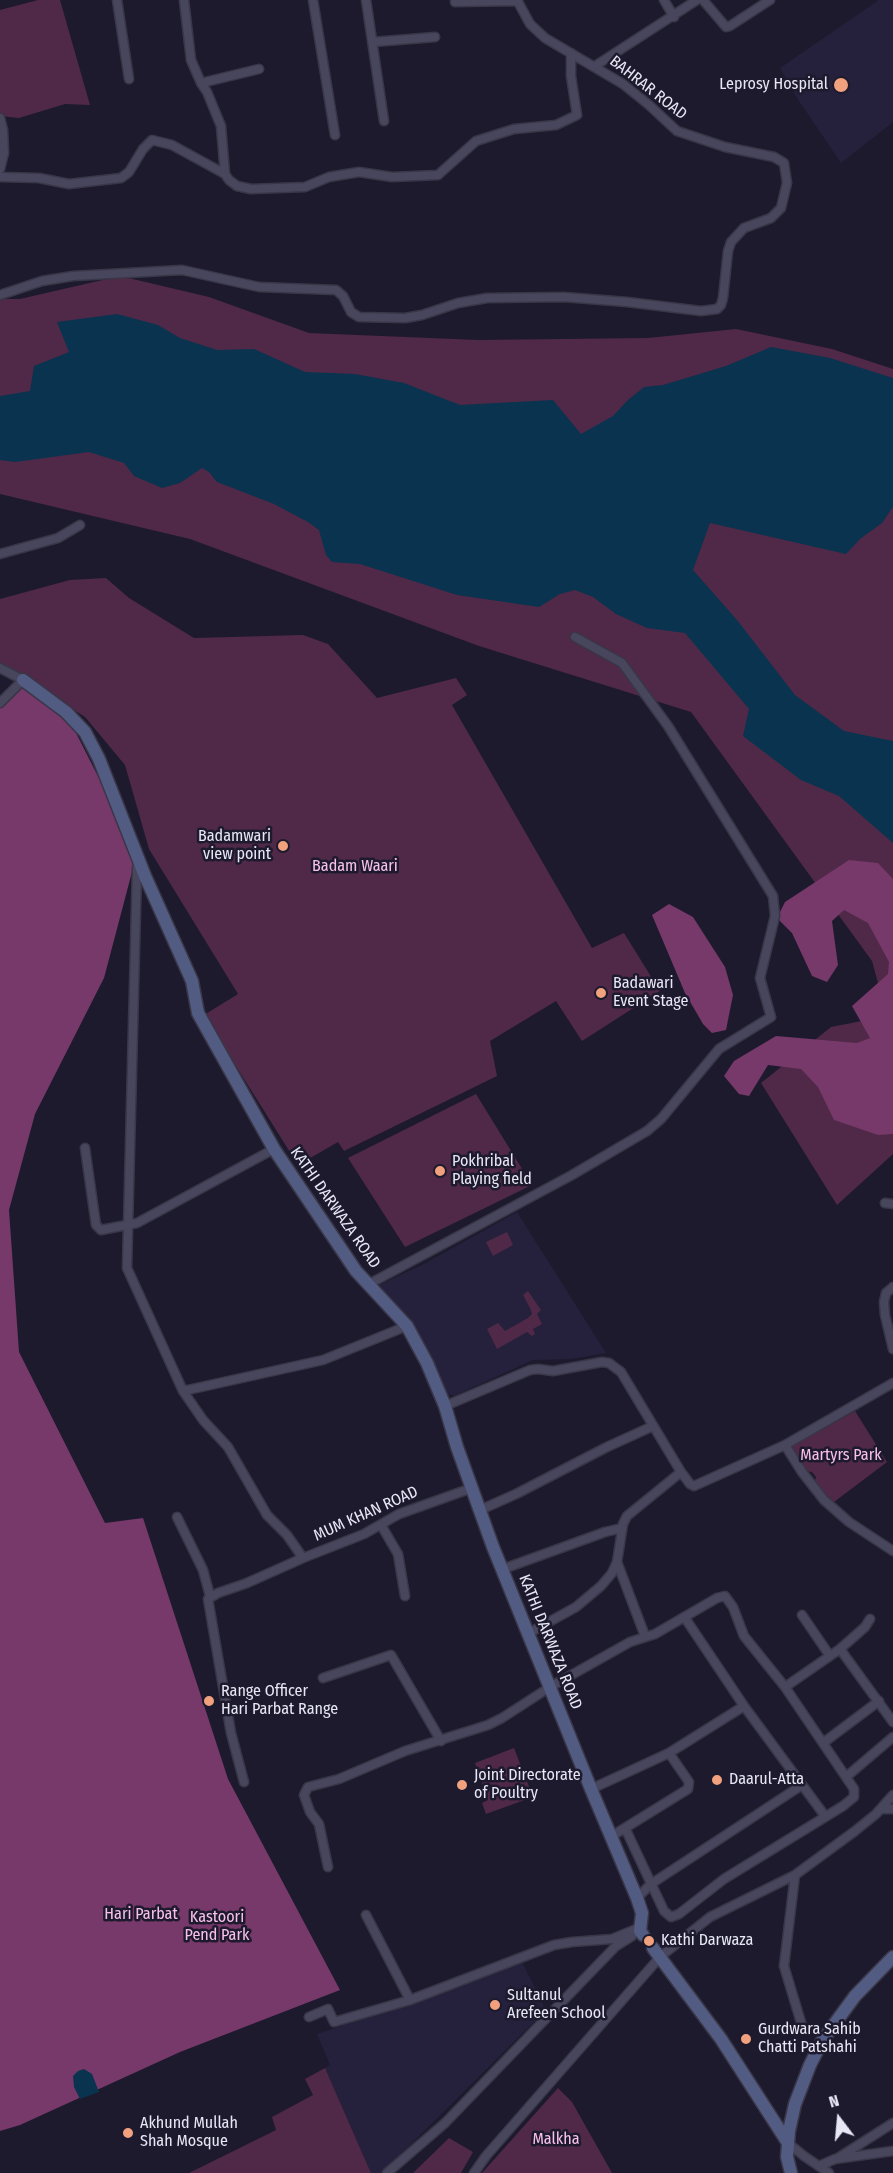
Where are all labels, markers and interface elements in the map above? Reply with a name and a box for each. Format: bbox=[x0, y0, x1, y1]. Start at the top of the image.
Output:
street label: BAHRAR ROAD bbox=[606, 52, 690, 124]
place label: Leprosy Hospital bbox=[719, 75, 828, 95]
marker: Leprosy Hospital bbox=[832, 76, 850, 94]
place label: Badamwari view point bbox=[198, 827, 271, 865]
marker: Badamwari view point bbox=[276, 839, 290, 853]
park label: Badam Waari bbox=[312, 857, 398, 877]
place label: Badawari Event Stage bbox=[613, 974, 688, 1012]
marker: Badawari Event Stage bbox=[594, 986, 608, 1000]
street label: KATHI DARWAZA ROAD bbox=[286, 1144, 384, 1272]
place label: Pokhribal Playing field bbox=[452, 1152, 532, 1190]
marker: Pokhribal Playing field bbox=[433, 1164, 447, 1178]
park label: Martyrs Park bbox=[800, 1446, 882, 1466]
street label: MUM KHAN ROAD bbox=[311, 1482, 421, 1546]
street label: KATHI DARWAZA ROAD bbox=[514, 1572, 586, 1712]
place label: Range Officer Hari Parbat Range bbox=[221, 1682, 338, 1720]
marker: Range Officer Hari Parbat Range bbox=[202, 1694, 216, 1708]
place label: Joint Directorate of Poultry bbox=[474, 1766, 581, 1804]
place label: Daarul-Atta bbox=[729, 1770, 804, 1790]
marker: Daarul-Atta bbox=[710, 1773, 724, 1787]
marker: Joint Directorate of Poultry bbox=[455, 1778, 469, 1792]
park label: Hari Parbat bbox=[104, 1905, 178, 1925]
park label: Kastoori Pend Park bbox=[185, 1908, 249, 1946]
place label: Kathi Darwaza bbox=[661, 1931, 753, 1951]
marker: Kathi Darwaza bbox=[642, 1934, 656, 1948]
place label: Sultanul Arefeen School bbox=[507, 1986, 605, 2024]
marker: Sultanul Arefeen School bbox=[488, 1998, 502, 2012]
place label: Gurdwara Sahib Chatti Patshahi bbox=[758, 2020, 861, 2058]
marker: Gurdwara Sahib Chatti Patshahi bbox=[739, 2032, 753, 2046]
north arrow bbox=[809, 2089, 869, 2149]
text: N bbox=[827, 2091, 841, 2112]
place label: Akhund Mullah Shah Mosque bbox=[140, 2114, 238, 2152]
marker: Akhund Mullah Shah Mosque bbox=[121, 2126, 135, 2140]
park label: Malkha bbox=[532, 2130, 580, 2150]

